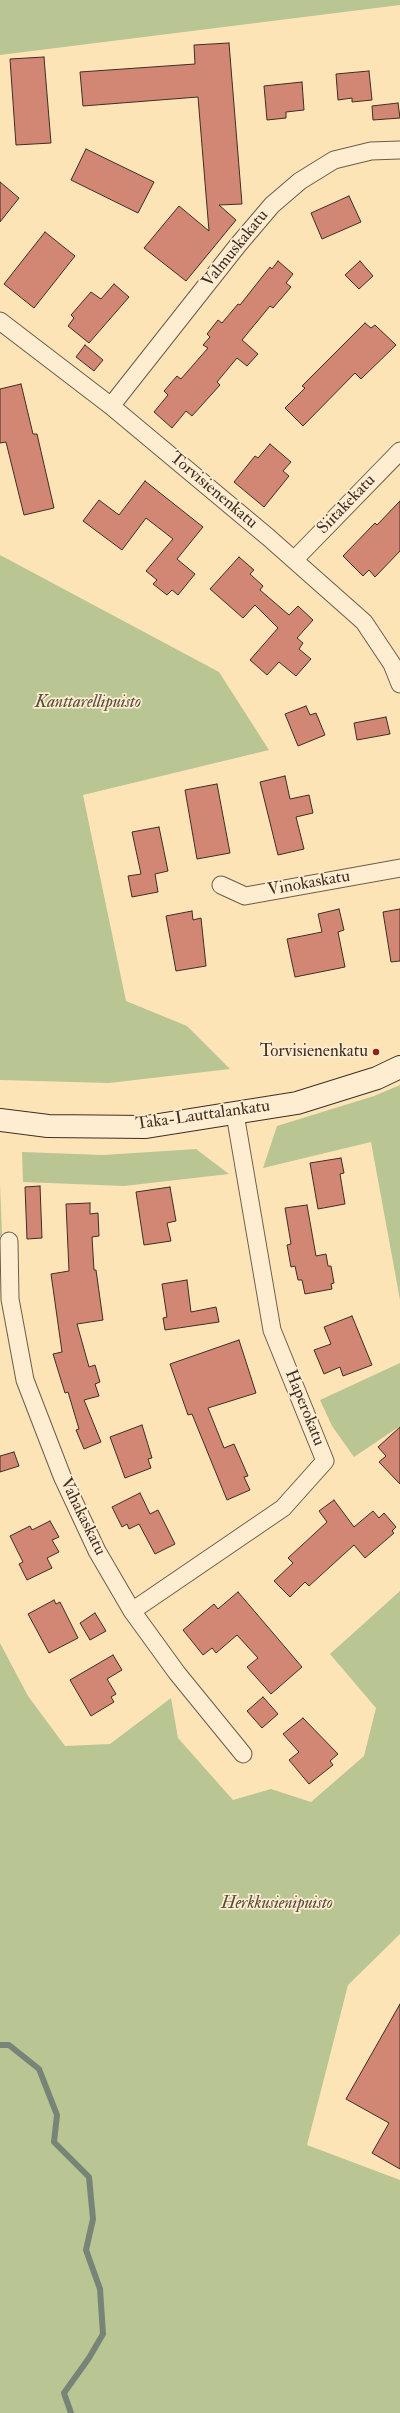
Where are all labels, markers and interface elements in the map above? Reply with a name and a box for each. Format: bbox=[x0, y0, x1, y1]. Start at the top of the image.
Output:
street label: Valmuskakatu bbox=[199, 206, 273, 292]
street label: Torvisienenkatu bbox=[165, 448, 261, 534]
street label: Siitakekatu bbox=[314, 471, 380, 539]
park label: Kanttarellipuisto bbox=[35, 693, 141, 713]
street label: Vinokaskatu bbox=[266, 867, 352, 901]
place label: Torvisienenkatu bbox=[260, 1042, 368, 1062]
marker: Torvisienenkatu bbox=[371, 1047, 381, 1057]
street label: Taka-Lauttalankatu bbox=[135, 1096, 271, 1136]
street label: Haperokatu bbox=[280, 1367, 328, 1449]
street label: Vahakaskatu bbox=[55, 1475, 109, 1559]
park label: Herkkusienipuisto bbox=[221, 1894, 333, 1914]

